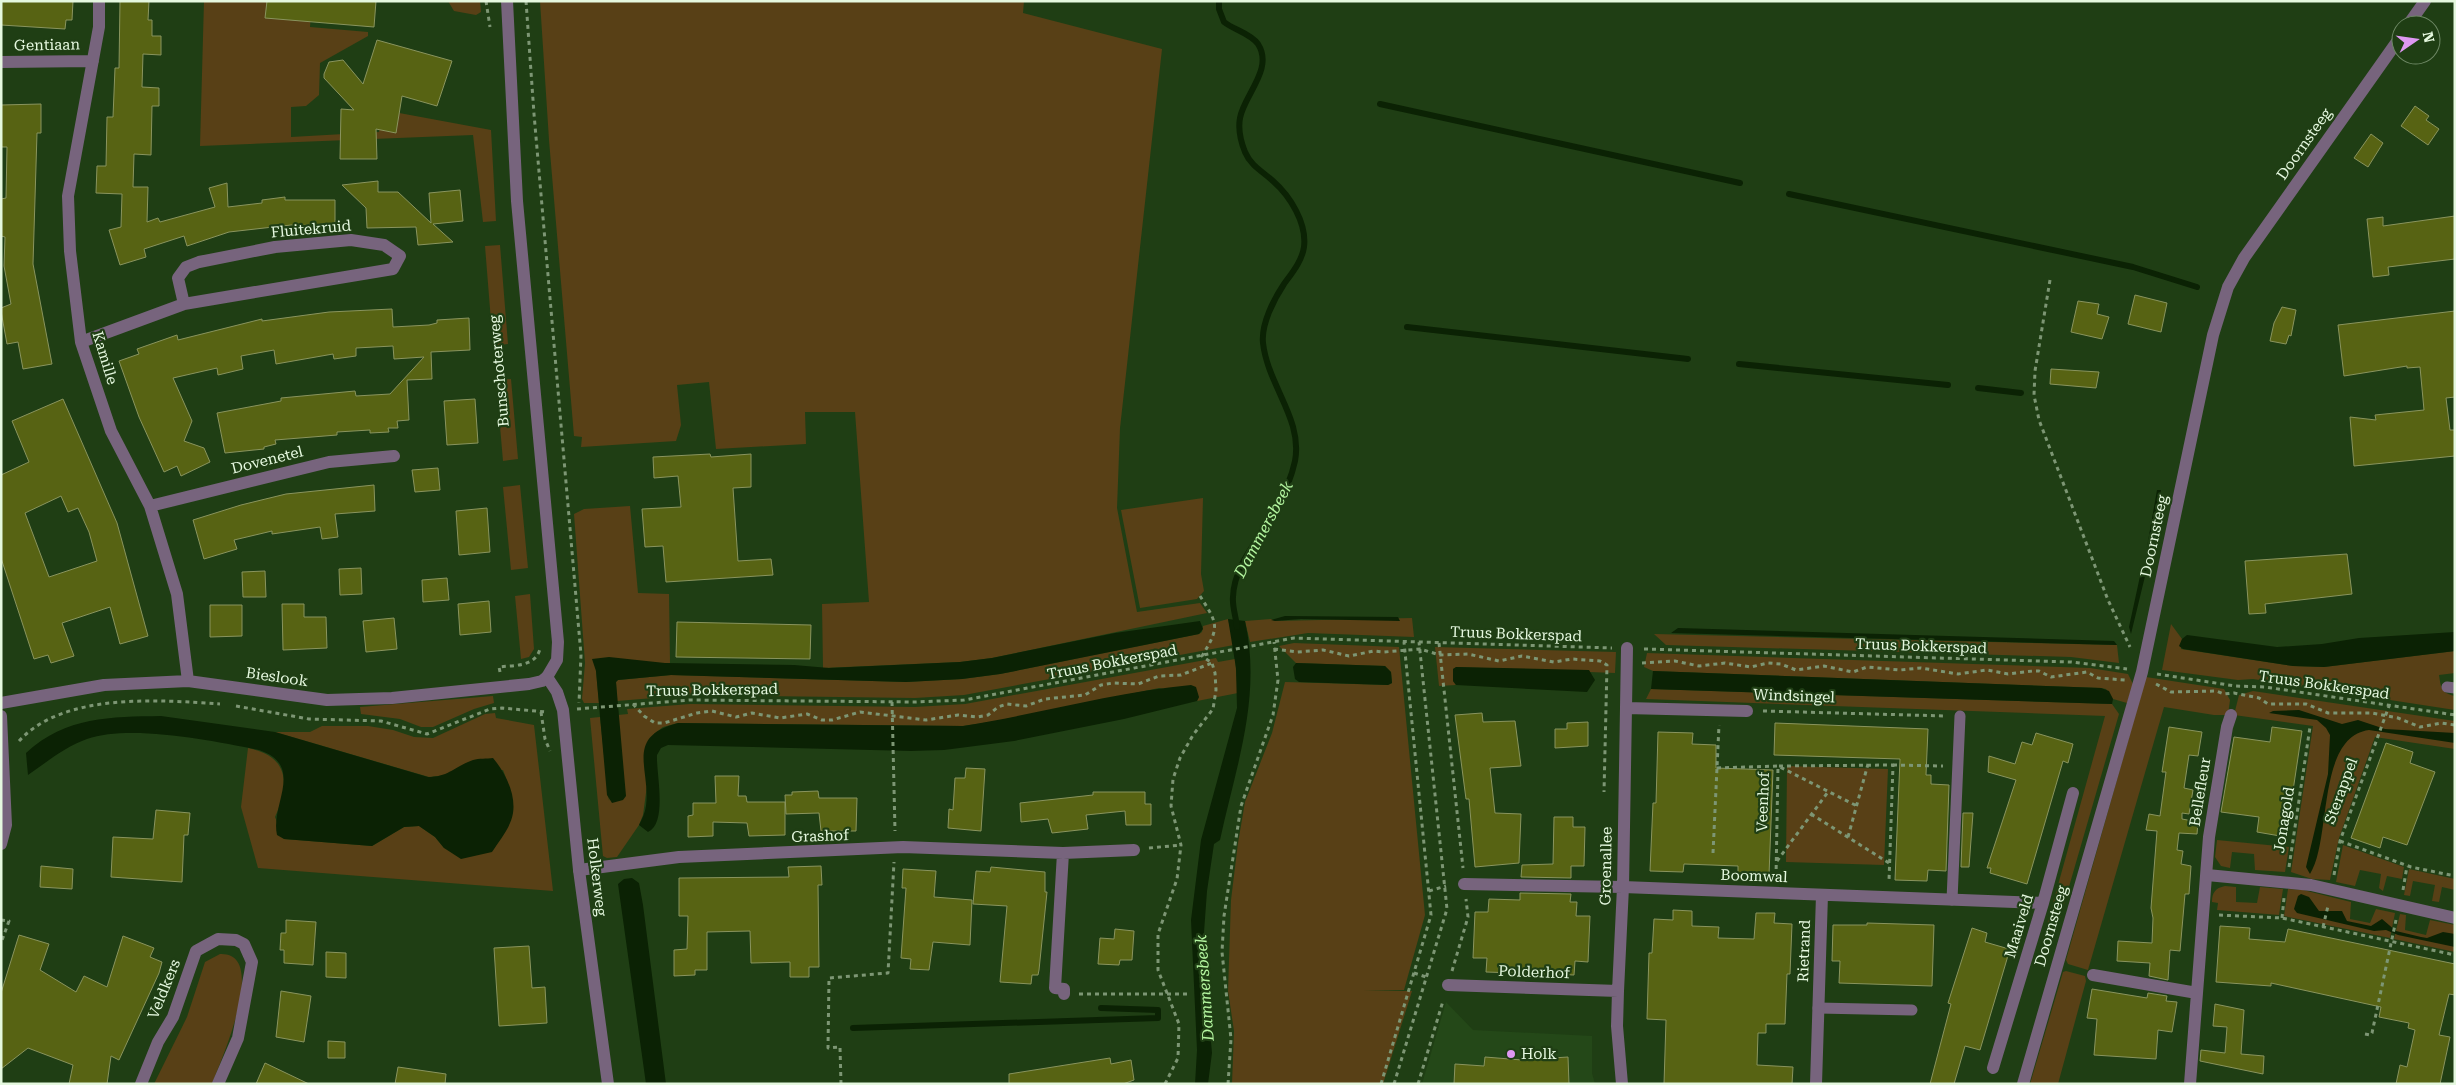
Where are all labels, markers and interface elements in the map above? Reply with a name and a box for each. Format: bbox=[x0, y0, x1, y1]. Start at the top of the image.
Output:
north arrow bbox=[2391, 15, 2441, 65]
text: N bbox=[2420, 30, 2438, 44]
street label: Gentiaan bbox=[14, 35, 80, 55]
street label: Doornsteeg bbox=[2273, 104, 2336, 183]
street label: Fluitekruid bbox=[270, 216, 352, 241]
street label: Bunschoterweg bbox=[485, 314, 513, 428]
street label: Kamille bbox=[88, 329, 122, 387]
street label: Dovenetel bbox=[229, 442, 305, 478]
water label: Dammersbeek bbox=[1230, 477, 1297, 582]
street label: Doornsteeg bbox=[2137, 493, 2172, 579]
street label: Truus Bokkerspad bbox=[1450, 623, 1583, 645]
street label: Truus Bokkerspad bbox=[1855, 635, 1988, 657]
street label: Truus Bokkerspad bbox=[1046, 641, 1179, 683]
street label: Bieslook bbox=[245, 664, 310, 690]
street label: Truus Bokkerspad bbox=[2257, 667, 2391, 703]
street label: Truus Bokkerspad bbox=[646, 680, 778, 700]
street label: Windsingel bbox=[1753, 686, 1836, 706]
street label: Sterappel bbox=[2321, 755, 2361, 827]
street label: Bellefleur bbox=[2186, 756, 2214, 828]
street label: Veenhof bbox=[1753, 770, 1773, 832]
street label: Jonagold bbox=[2270, 785, 2298, 854]
street label: Grashof bbox=[791, 826, 850, 846]
street label: Groenallee bbox=[1596, 826, 1616, 906]
street label: Holkerweg bbox=[583, 837, 611, 918]
street label: Boomwal bbox=[1720, 866, 1788, 886]
street label: Doornsteeg bbox=[2031, 883, 2071, 969]
street label: Maaiveld bbox=[2001, 892, 2037, 960]
street label: Rietrand bbox=[1794, 919, 1814, 983]
water label: Dammersbeek bbox=[1191, 934, 1218, 1043]
street label: Veldkers bbox=[144, 957, 184, 1021]
street label: Polderhof bbox=[1498, 962, 1571, 982]
place label: Holk bbox=[1521, 1045, 1557, 1063]
marker: Holk bbox=[1505, 1048, 1517, 1060]

